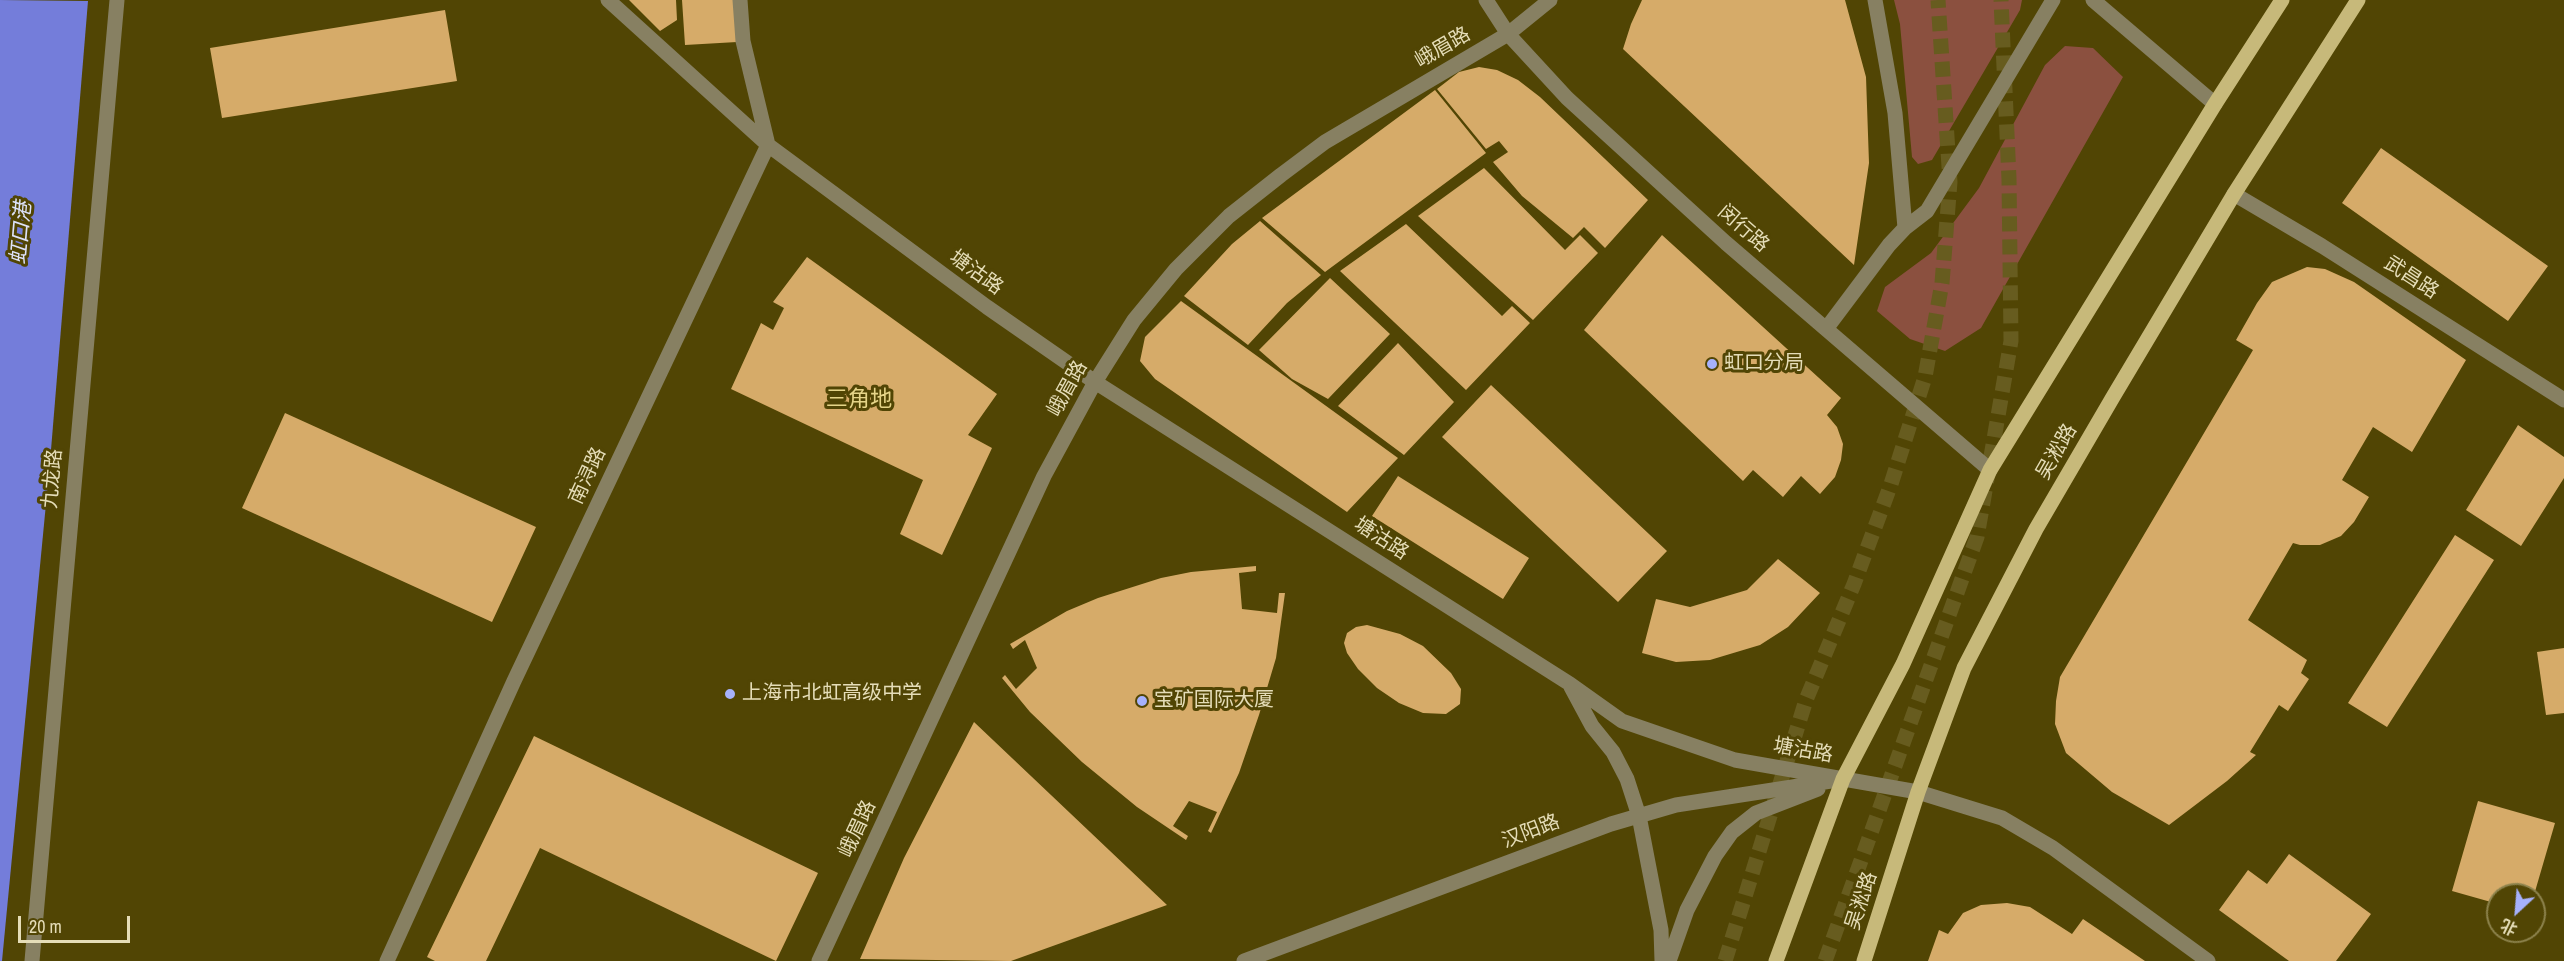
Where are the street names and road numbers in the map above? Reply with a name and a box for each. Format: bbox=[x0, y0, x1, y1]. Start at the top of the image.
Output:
street label: 峨眉路 bbox=[1411, 23, 1475, 73]
street label: 闵行路 bbox=[1712, 200, 1774, 258]
street label: 塘沽路 bbox=[945, 246, 1007, 300]
street label: 武昌路 bbox=[2379, 252, 2443, 304]
street label: 峨眉路 bbox=[1043, 357, 1093, 421]
street label: 吴淞路 bbox=[2032, 420, 2082, 484]
street label: 南浔路 bbox=[564, 444, 612, 508]
street label: 九龙路 bbox=[38, 448, 68, 510]
street label: 塘沽路 bbox=[1349, 513, 1413, 565]
street label: 塘沽路 bbox=[1771, 734, 1835, 768]
street label: 峨眉路 bbox=[834, 797, 882, 861]
street label: 汉阳路 bbox=[1499, 810, 1563, 854]
street label: 吴淞路 bbox=[1841, 869, 1883, 933]

